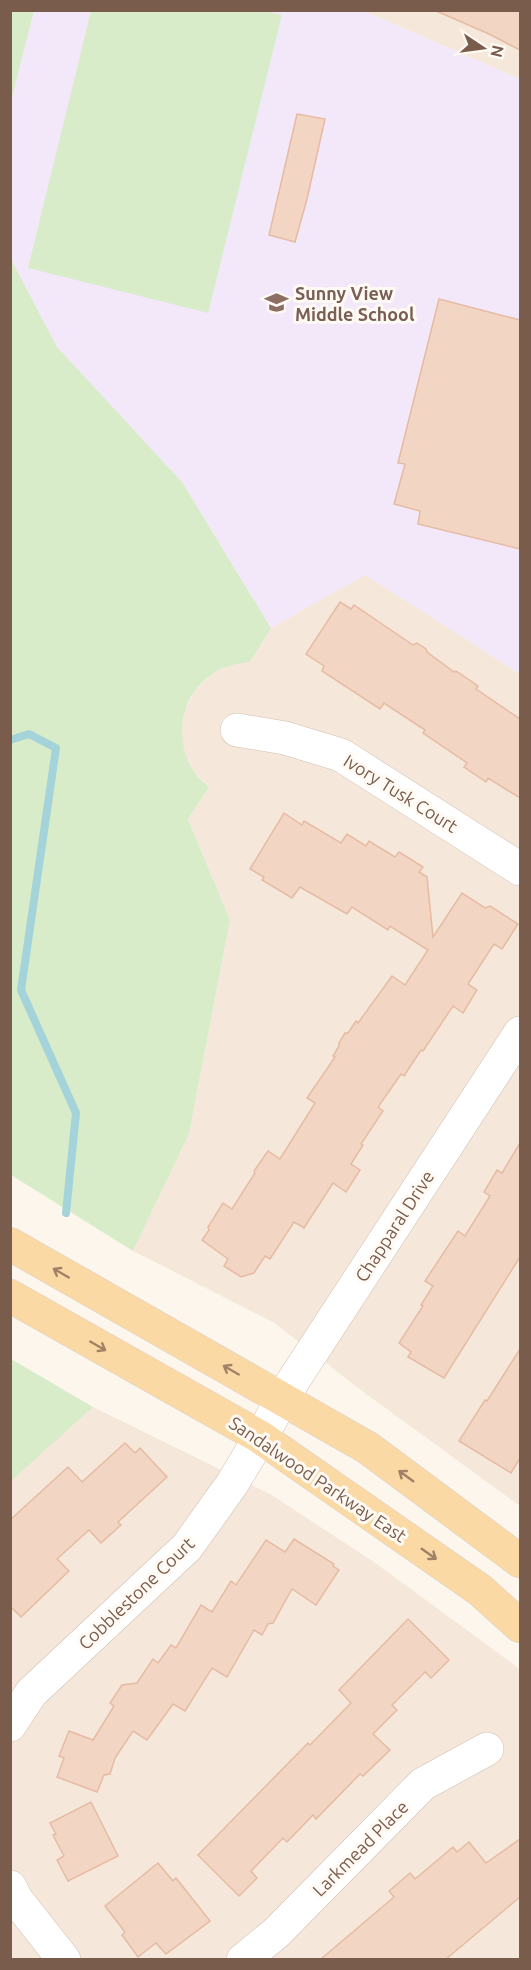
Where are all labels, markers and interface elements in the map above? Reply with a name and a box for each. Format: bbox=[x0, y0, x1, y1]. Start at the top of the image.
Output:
north arrow bbox=[453, 18, 513, 78]
text: N bbox=[488, 44, 508, 59]
place label: Sunny View Middle School bbox=[295, 283, 415, 324]
school or university icon: Sunny View Middle School bbox=[264, 290, 290, 316]
street label: Ivory Tusk Court bbox=[340, 750, 462, 836]
street label: Chapparal Drive bbox=[351, 1167, 437, 1285]
one-way arrow bbox=[53, 1267, 70, 1279]
one-way arrow bbox=[89, 1340, 106, 1352]
one-way arrow bbox=[223, 1364, 240, 1376]
street label: Sandalwood Parkway East bbox=[226, 1412, 410, 1546]
one-way arrow bbox=[398, 1470, 414, 1482]
street label: Cobblestone Court bbox=[74, 1533, 198, 1653]
one-way arrow bbox=[420, 1548, 436, 1560]
street label: Larkmead Place bbox=[308, 1796, 412, 1900]

